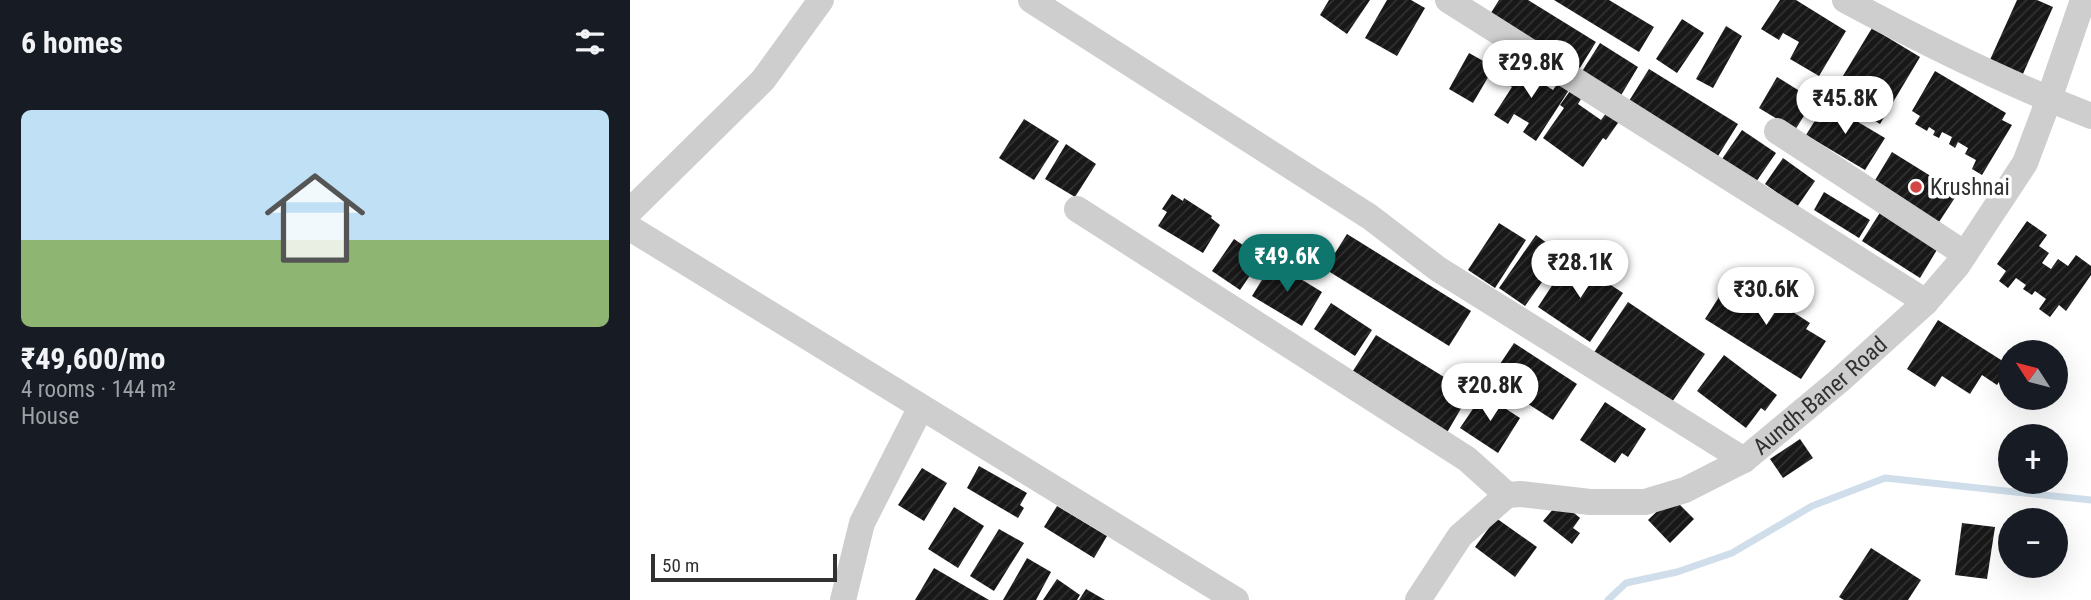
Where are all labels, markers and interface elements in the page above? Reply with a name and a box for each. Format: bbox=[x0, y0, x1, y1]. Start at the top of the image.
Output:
icon: filters bbox=[571, 23, 609, 61]
text: 6 homes bbox=[21, 25, 123, 60]
pin: ₹29.8K bbox=[1474, 41, 1588, 100]
text: ₹29.8K bbox=[1498, 49, 1564, 76]
pin: ₹45.8K bbox=[1788, 76, 1902, 136]
text: ₹45.8K bbox=[1812, 85, 1878, 112]
icon: home bbox=[252, 155, 378, 281]
place label: Krushnai bbox=[1930, 174, 2010, 201]
marker: Krushnai bbox=[1908, 179, 1924, 195]
pin: ₹49.6K bbox=[1230, 234, 1344, 294]
pin: ₹28.1K bbox=[1523, 240, 1637, 300]
text: ₹49.6K bbox=[1254, 243, 1320, 270]
text: ₹28.1K bbox=[1547, 249, 1613, 276]
pin: ₹30.6K bbox=[1709, 268, 1823, 327]
text: ₹30.6K bbox=[1733, 276, 1799, 303]
street label: Aundh-Baner Road bbox=[1747, 331, 1892, 460]
north arrow bbox=[1998, 340, 2068, 410]
map controls bbox=[1998, 340, 2068, 578]
text: ₹49,600/mo bbox=[21, 341, 165, 376]
pin: ₹20.8K bbox=[1433, 364, 1547, 423]
text: ₹20.8K bbox=[1457, 372, 1523, 399]
text: 4 rooms · 144 m² bbox=[21, 376, 176, 403]
text: House bbox=[21, 403, 79, 430]
button: + bbox=[1998, 424, 2068, 494]
button: − bbox=[1998, 508, 2068, 578]
scale bar bbox=[651, 551, 836, 583]
text: 50 m bbox=[662, 554, 699, 577]

